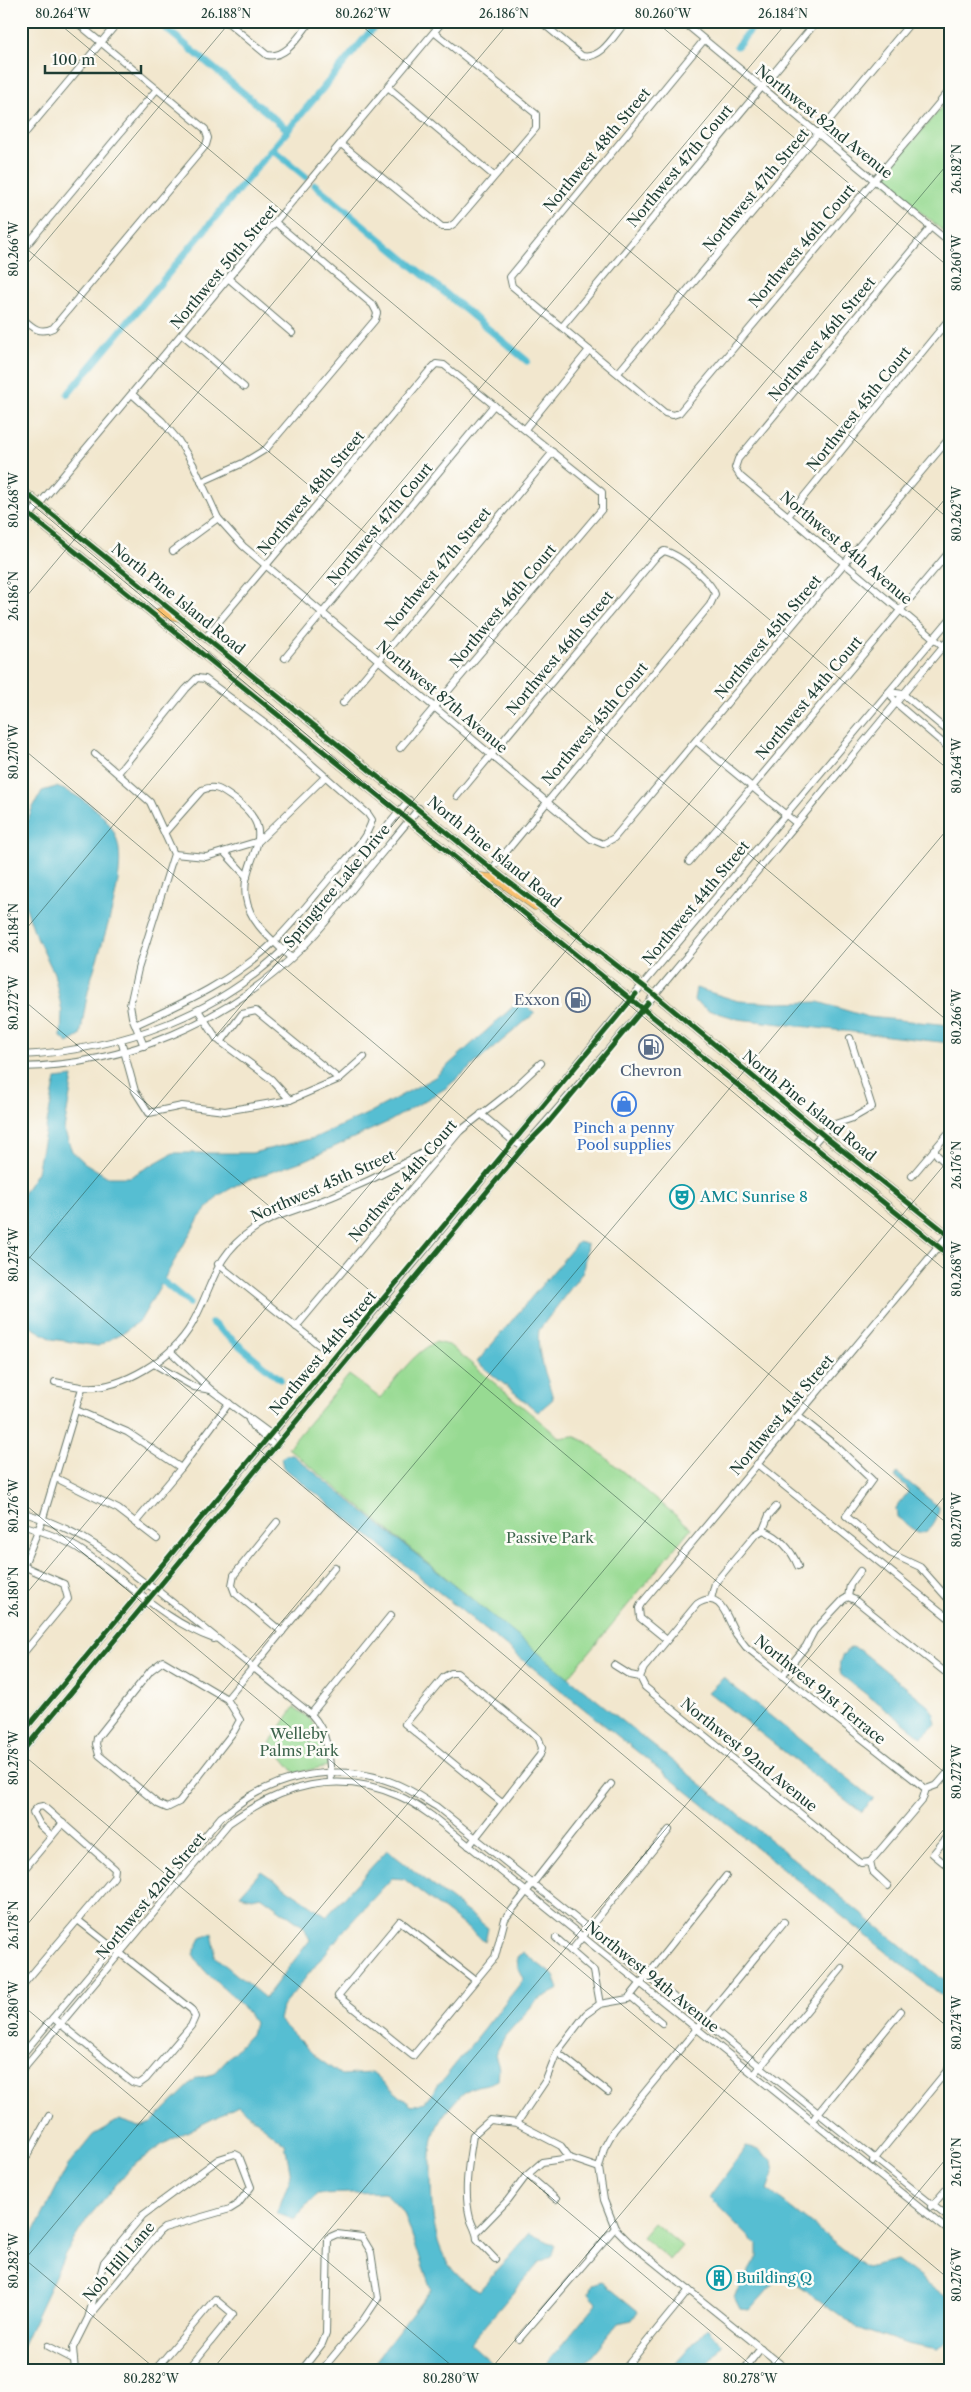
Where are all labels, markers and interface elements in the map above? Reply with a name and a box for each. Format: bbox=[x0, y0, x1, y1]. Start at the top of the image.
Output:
text: 80.264°W bbox=[35, 6, 92, 21]
text: 26.188°N bbox=[201, 6, 251, 21]
text: 80.262°W bbox=[335, 6, 392, 21]
text: 26.186°N bbox=[479, 6, 529, 21]
text: 80.260°W bbox=[635, 6, 692, 21]
text: 26.184°N bbox=[758, 6, 808, 21]
scale bar bbox=[45, 42, 141, 74]
text: 100 m bbox=[52, 50, 95, 69]
street label: Northwest 82nd Avenue bbox=[752, 61, 897, 183]
street label: Northwest 48th Street bbox=[539, 83, 655, 216]
street label: Northwest 47th Court bbox=[623, 100, 737, 231]
street label: Northwest 47th Street bbox=[698, 124, 813, 255]
text: 26.182°N bbox=[949, 144, 964, 194]
street label: Northwest 46th Court bbox=[744, 179, 859, 311]
street label: Northwest 50th Street bbox=[166, 200, 282, 333]
text: 80.266°W bbox=[6, 220, 21, 277]
text: 80.260°W bbox=[949, 234, 964, 291]
street label: Northwest 46th Street bbox=[764, 272, 880, 405]
street label: Northwest 45th Court bbox=[802, 342, 915, 475]
street label: Northwest 48th Street bbox=[253, 426, 369, 559]
street label: Northwest 47th Court bbox=[323, 458, 437, 589]
text: 80.268°W bbox=[6, 471, 21, 528]
text: 80.262°W bbox=[949, 485, 964, 542]
street label: Northwest 84th Avenue bbox=[776, 487, 916, 609]
street label: Northwest 47th Street bbox=[380, 503, 495, 634]
street label: North Pine Island Road bbox=[108, 539, 249, 658]
street label: Northwest 46th Court bbox=[445, 539, 560, 671]
street label: Northwest 45th Street bbox=[710, 570, 825, 703]
text: 26.186°N bbox=[6, 571, 21, 621]
street label: Northwest 46th Street bbox=[502, 586, 618, 719]
street label: Northwest 44th Court bbox=[751, 631, 866, 763]
street label: Northwest 87th Avenue bbox=[373, 636, 512, 757]
street label: Northwest 45th Court bbox=[537, 658, 652, 789]
text: 80.270°W bbox=[6, 724, 21, 780]
text: 80.264°W bbox=[949, 737, 964, 794]
street label: North Pine Island Road bbox=[424, 792, 565, 911]
street label: Springtree Lake Drive bbox=[279, 820, 394, 951]
street label: Northwest 44th Street bbox=[638, 836, 754, 969]
text: 26.184°N bbox=[6, 903, 21, 953]
text: 80.272°W bbox=[6, 975, 21, 1030]
fuel station icon: Exxon bbox=[565, 987, 591, 1013]
text: 80.266°W bbox=[949, 988, 964, 1045]
place label: Exxon bbox=[514, 990, 561, 1009]
fuel station icon: Chevron bbox=[638, 1034, 664, 1060]
street label: North Pine Island Road bbox=[739, 1046, 880, 1165]
place label: Chevron bbox=[620, 1061, 683, 1080]
shop icon: Pinch a penny Pool supplies bbox=[611, 1091, 637, 1117]
street label: Northwest 44th Court bbox=[344, 1115, 461, 1246]
place label: Pinch a penny Pool supplies bbox=[573, 1118, 675, 1154]
text: 26.176°N bbox=[949, 1141, 964, 1189]
street label: Northwest 45th Street bbox=[248, 1145, 399, 1226]
theatre icon: AMC Sunrise 8 bbox=[669, 1184, 695, 1210]
place label: AMC Sunrise 8 bbox=[699, 1187, 808, 1206]
text: 80.274°W bbox=[6, 1227, 21, 1282]
text: 80.268°W bbox=[949, 1240, 964, 1297]
street label: Northwest 44th Street bbox=[265, 1286, 381, 1419]
street label: Northwest 41st Street bbox=[726, 1350, 838, 1479]
text: 80.276°W bbox=[6, 1478, 21, 1533]
text: 80.270°W bbox=[949, 1492, 964, 1548]
park label: Passive Park bbox=[506, 1528, 595, 1547]
text: 26.180°N bbox=[6, 1567, 21, 1617]
street label: Northwest 91st Terrace bbox=[751, 1631, 890, 1748]
street label: Northwest 92nd Avenue bbox=[677, 1694, 822, 1816]
park label: Welleby Palms Park bbox=[259, 1724, 340, 1760]
text: 80.278°W bbox=[6, 1730, 21, 1785]
text: 80.272°W bbox=[949, 1744, 964, 1799]
street label: Northwest 42nd Street bbox=[92, 1828, 210, 1963]
text: 26.178°N bbox=[6, 1900, 21, 1950]
street label: Northwest 94th Avenue bbox=[582, 1917, 723, 2036]
text: 80.280°W bbox=[6, 1980, 21, 2037]
text: 80.274°W bbox=[949, 1995, 964, 2050]
text: 26.170°N bbox=[949, 2137, 964, 2187]
street label: Nob Hill Lane bbox=[79, 2218, 159, 2306]
text: 80.282°W bbox=[6, 2232, 21, 2289]
text: 80.276°W bbox=[949, 2247, 964, 2302]
building icon: Building Q bbox=[706, 2265, 732, 2291]
place label: Building Q bbox=[736, 2268, 813, 2287]
text: 80.282°W bbox=[123, 2371, 180, 2386]
text: 80.280°W bbox=[423, 2371, 480, 2386]
text: 80.278°W bbox=[723, 2371, 778, 2386]

